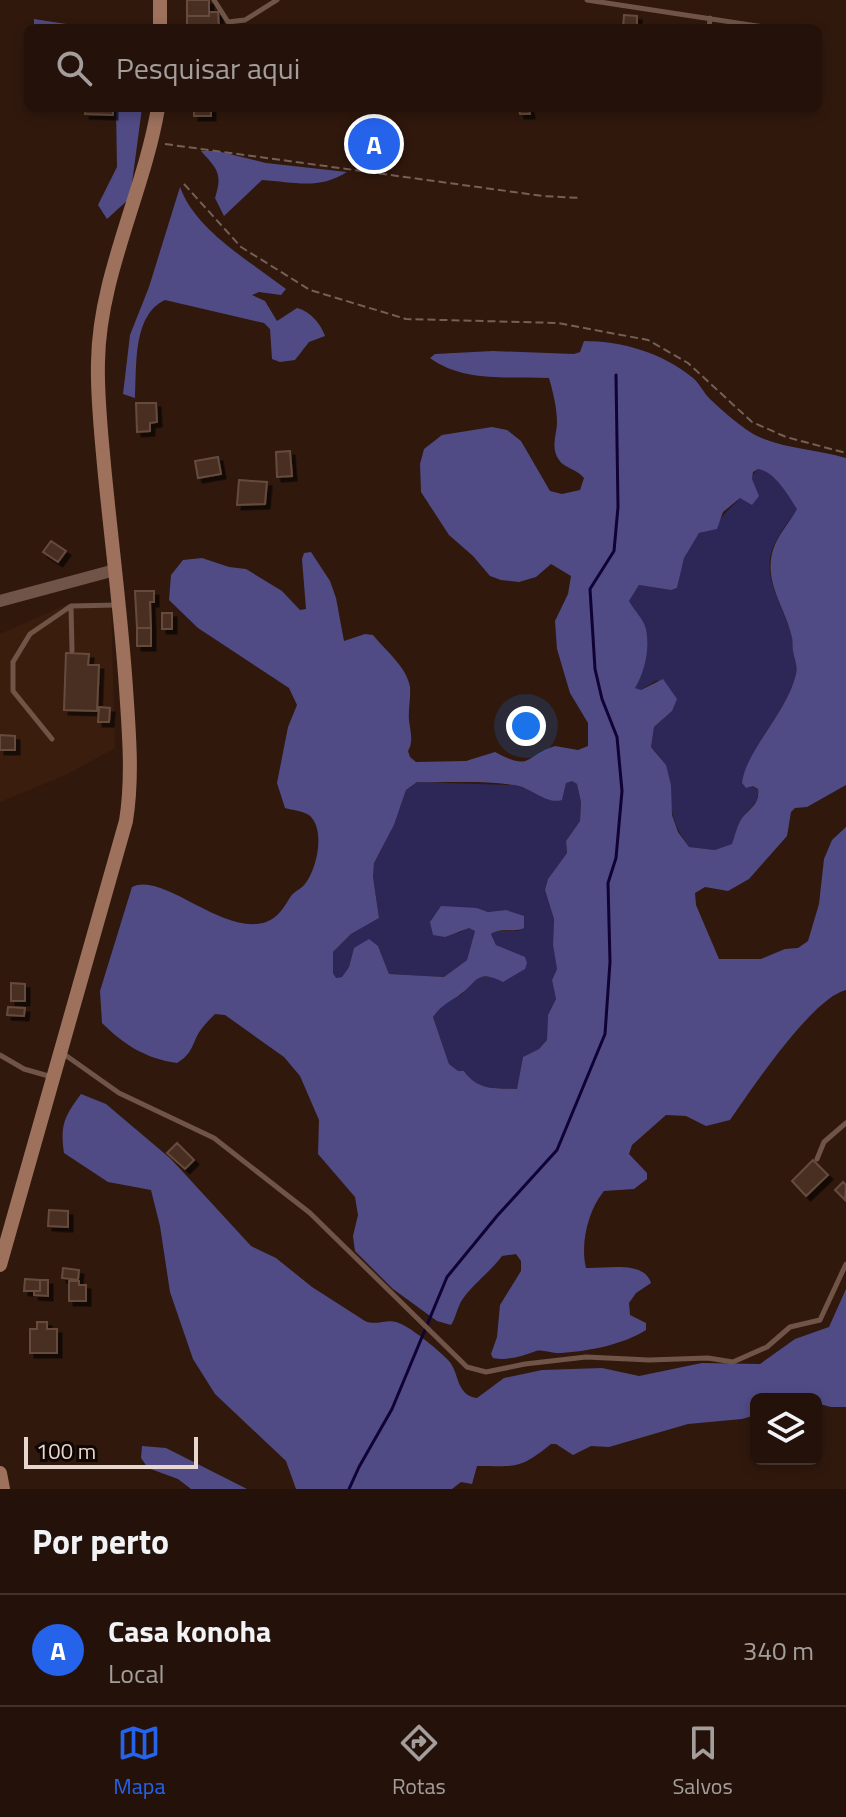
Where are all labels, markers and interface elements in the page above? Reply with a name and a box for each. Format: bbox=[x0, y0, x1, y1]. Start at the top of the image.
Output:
search box bbox=[24, 24, 822, 112]
text: Pesquisar aqui bbox=[116, 45, 300, 91]
icon: search bbox=[52, 46, 96, 90]
pin: A bbox=[348, 114, 400, 174]
your location bbox=[506, 706, 546, 746]
map controls bbox=[750, 1393, 822, 1465]
button: layers bbox=[750, 1393, 822, 1465]
scale bar bbox=[24, 1433, 198, 1469]
text: 100 m bbox=[36, 1434, 96, 1468]
text: Por perto bbox=[32, 1515, 169, 1567]
text: Casa konoha bbox=[108, 1608, 271, 1654]
text: A bbox=[50, 1631, 66, 1670]
text: 340 m bbox=[743, 1631, 814, 1670]
text: Local bbox=[108, 1654, 164, 1693]
tab: Mapa bbox=[113, 1721, 165, 1803]
tab: Rotas bbox=[392, 1721, 446, 1803]
tab: Salvos bbox=[672, 1721, 733, 1803]

